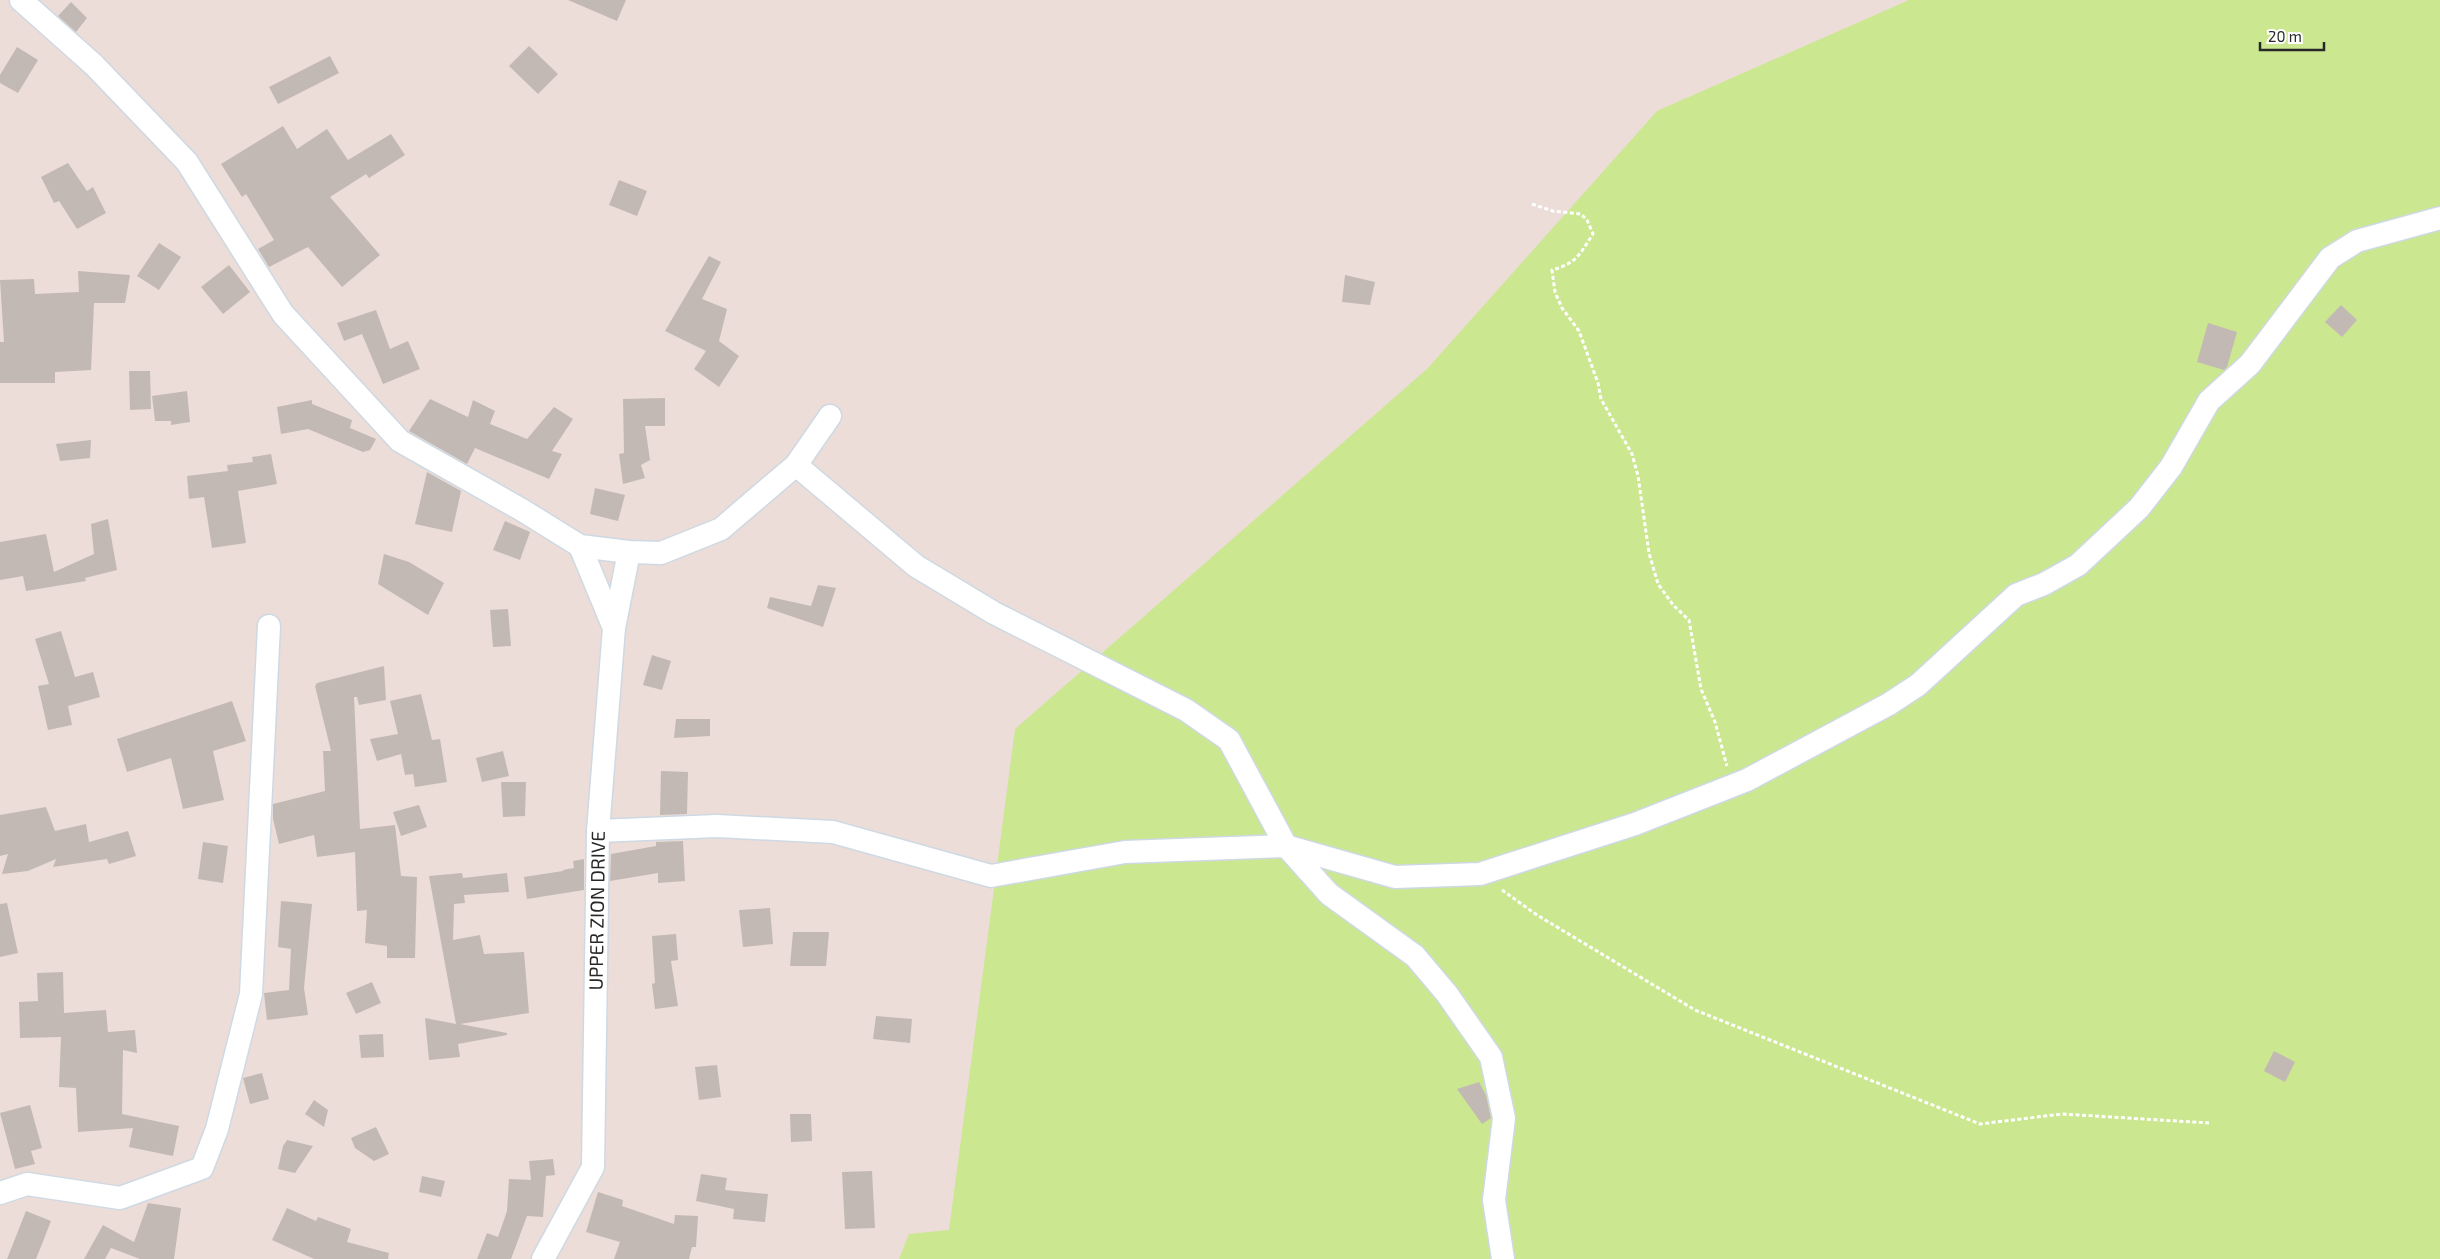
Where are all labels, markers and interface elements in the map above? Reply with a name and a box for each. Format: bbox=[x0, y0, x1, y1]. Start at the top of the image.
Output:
scale bar bbox=[2260, 20, 2324, 52]
text: 20 m bbox=[2268, 27, 2302, 45]
street label: UPPER ZION DRIVE bbox=[584, 831, 609, 991]

